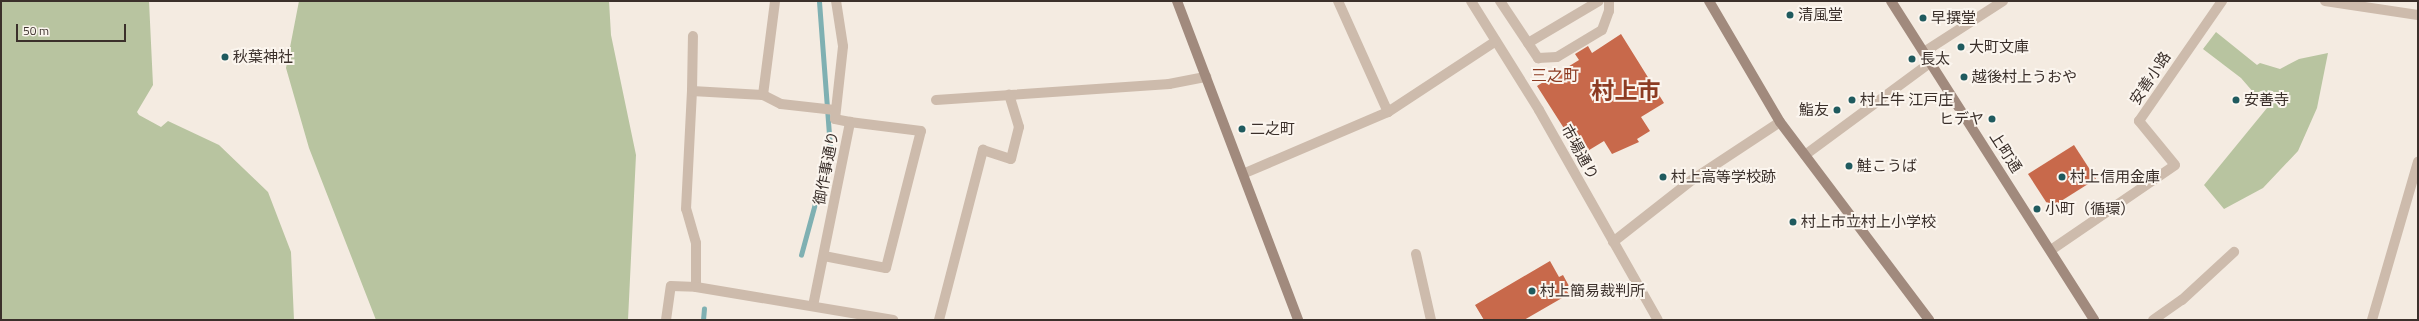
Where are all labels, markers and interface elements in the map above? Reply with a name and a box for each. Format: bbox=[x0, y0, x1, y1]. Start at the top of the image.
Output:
place label: 清風堂 bbox=[1798, 6, 1843, 24]
place label: 早撰堂 bbox=[1931, 9, 1976, 27]
marker: 清風堂 bbox=[1785, 10, 1795, 20]
marker: 早撰堂 bbox=[1918, 13, 1928, 23]
scale bar bbox=[18, 16, 128, 42]
text: 50 m bbox=[23, 21, 49, 40]
place label: 大町文庫 bbox=[1969, 38, 2029, 56]
marker: 大町文庫 bbox=[1956, 42, 1966, 52]
place label: 秋葉神社 bbox=[233, 48, 293, 66]
street label: 安善小路 bbox=[2126, 48, 2174, 108]
place label: 長太 bbox=[1920, 50, 1950, 68]
marker: 秋葉神社 bbox=[220, 52, 230, 62]
marker: 長太 bbox=[1907, 54, 1917, 64]
district label: 三之町 bbox=[1531, 65, 1579, 85]
place label: 越後村上うおや bbox=[1972, 68, 2077, 86]
marker: 越後村上うおや bbox=[1959, 72, 1969, 82]
district label: 村上市 bbox=[1592, 77, 1660, 105]
place label: 村上牛 江戸庄 bbox=[1860, 91, 1953, 109]
place label: 安善寺 bbox=[2244, 91, 2289, 109]
marker: 村上牛 江戸庄 bbox=[1847, 95, 1857, 105]
marker: 安善寺 bbox=[2231, 95, 2241, 105]
place label: 鮨友 bbox=[1799, 101, 1829, 119]
marker: 鮨友 bbox=[1832, 105, 1842, 115]
place label: ヒデヤ bbox=[1939, 110, 1984, 128]
marker: ヒデヤ bbox=[1987, 114, 1997, 124]
place label: 二之町 bbox=[1250, 120, 1295, 138]
street label: 市場通り bbox=[1558, 121, 1602, 183]
marker: 二之町 bbox=[1237, 124, 1247, 134]
street label: 上町通 bbox=[1986, 128, 2026, 176]
street label: 御作事通り bbox=[810, 129, 842, 207]
place label: 鮭こうば bbox=[1857, 157, 1917, 175]
marker: 鮭こうば bbox=[1844, 161, 1854, 171]
place label: 村上高等学校跡 bbox=[1671, 168, 1776, 186]
place label: 村上信用金庫 bbox=[2070, 168, 2160, 186]
marker: 村上高等学校跡 bbox=[1658, 172, 1668, 182]
marker: 村上信用金庫 bbox=[2057, 172, 2067, 182]
place label: 小町（循環） bbox=[2045, 200, 2135, 218]
marker: 小町（循環） bbox=[2032, 204, 2042, 214]
place label: 村上市立村上小学校 bbox=[1801, 213, 1936, 231]
marker: 村上市立村上小学校 bbox=[1788, 217, 1798, 227]
place label: 村上簡易裁判所 bbox=[1540, 282, 1645, 300]
marker: 村上簡易裁判所 bbox=[1527, 286, 1537, 296]

